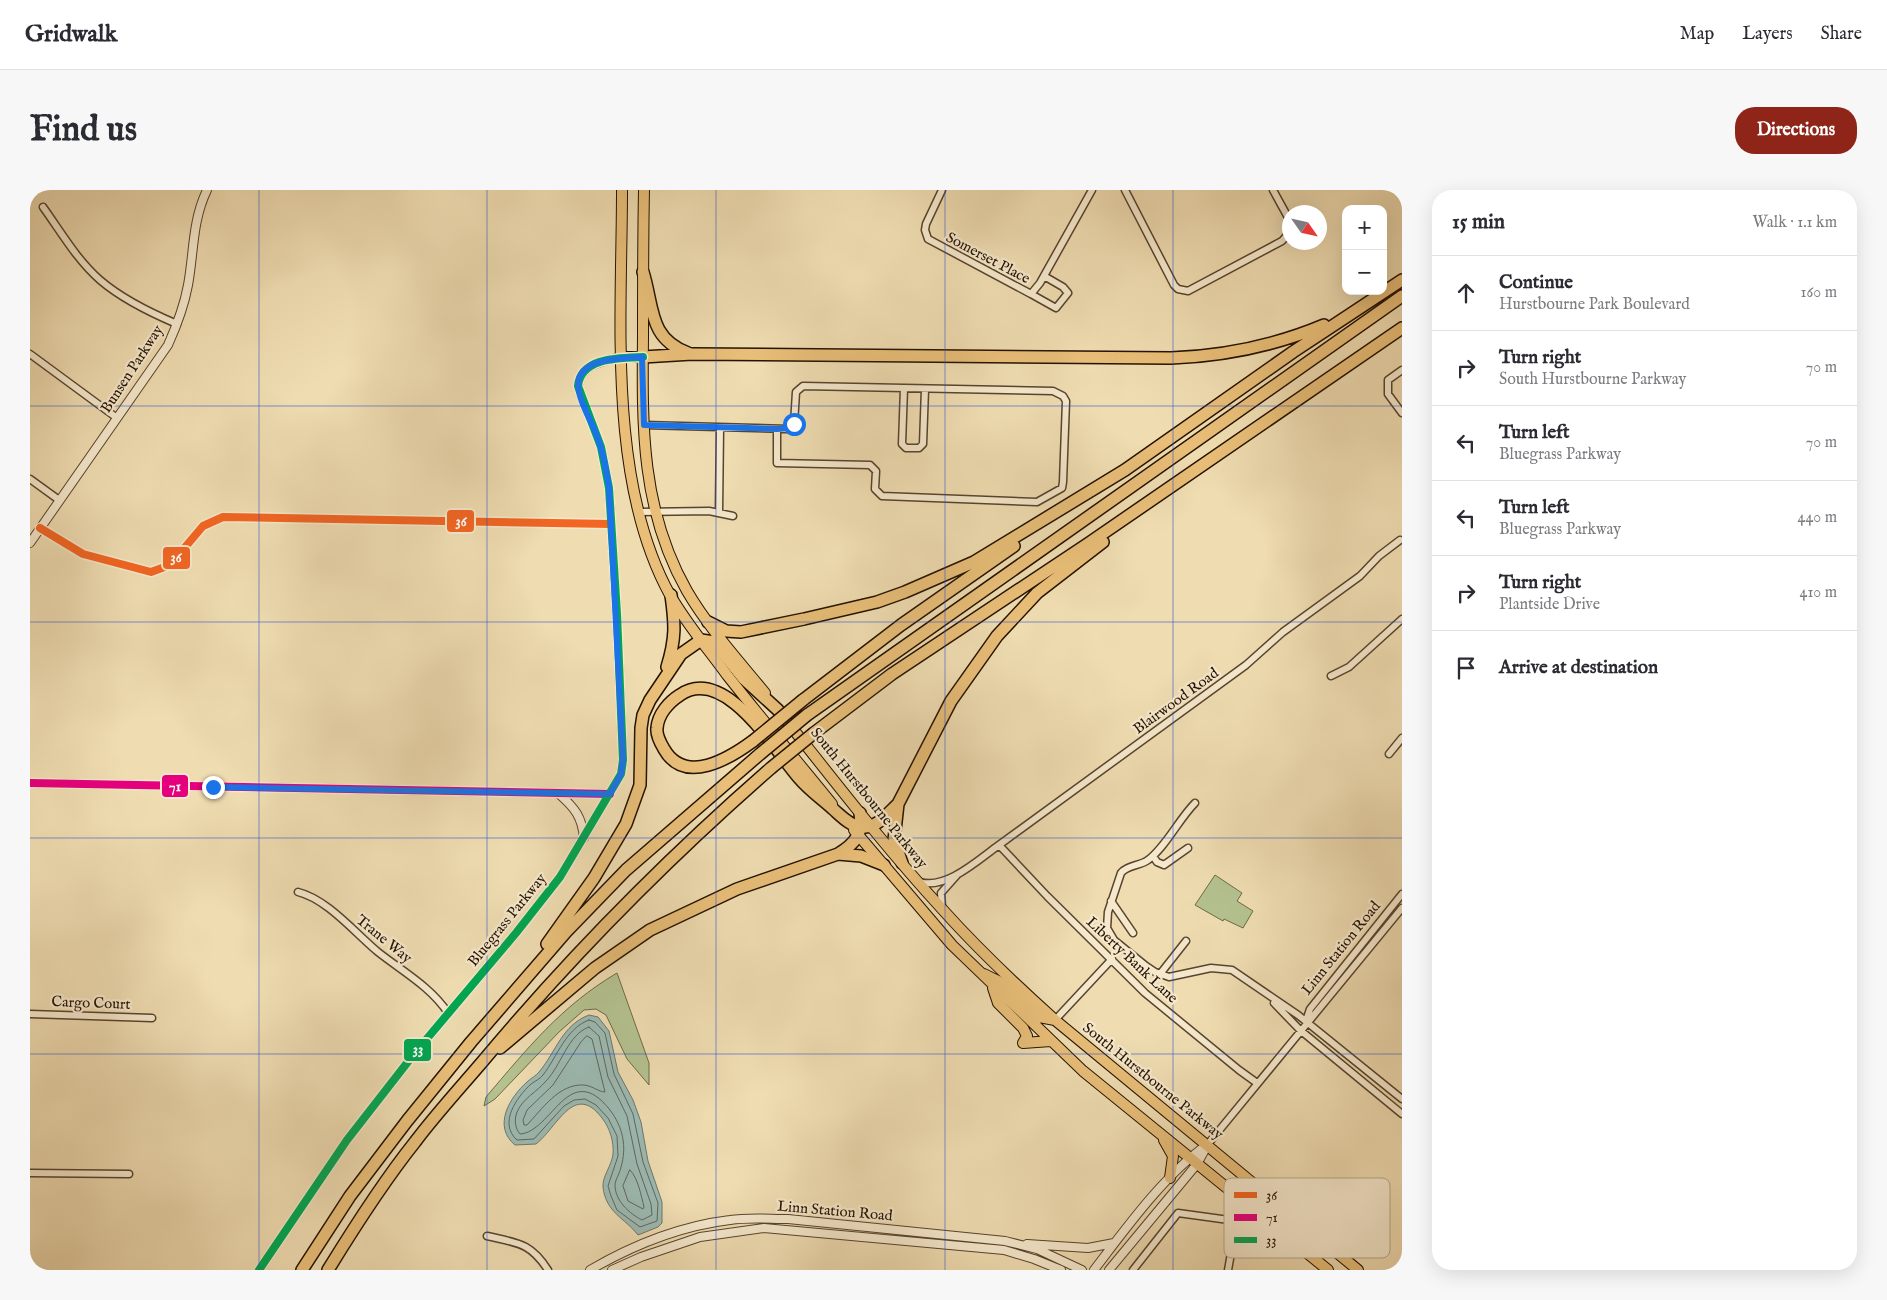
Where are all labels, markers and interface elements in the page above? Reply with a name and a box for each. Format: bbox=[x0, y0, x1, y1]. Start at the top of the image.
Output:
text: Gridwalk bbox=[25, 19, 117, 50]
text: Map bbox=[1680, 23, 1714, 46]
text: Layers bbox=[1742, 23, 1793, 46]
text: Share bbox=[1821, 23, 1862, 46]
button: Directions bbox=[1735, 107, 1857, 154]
text: Find us bbox=[30, 108, 137, 153]
north arrow bbox=[1282, 205, 1327, 250]
map controls bbox=[1342, 205, 1387, 295]
button: + bbox=[1342, 205, 1387, 250]
text: 15 min bbox=[1452, 209, 1505, 236]
text: Walk · 1.1 km bbox=[1753, 213, 1837, 233]
street label: Somerset Place bbox=[943, 228, 1034, 288]
button: − bbox=[1342, 250, 1387, 295]
text: Continue bbox=[1499, 271, 1573, 295]
icon: ahead bbox=[1452, 279, 1480, 307]
text: 160 m bbox=[1801, 283, 1837, 303]
text: Hurstbourne Park Boulevard bbox=[1499, 295, 1690, 315]
street label: Bunsen Parkway bbox=[96, 321, 168, 417]
text: Turn right bbox=[1499, 346, 1581, 370]
icon: right bbox=[1452, 354, 1480, 382]
text: 70 m bbox=[1806, 358, 1837, 378]
text: South Hurstbourne Parkway bbox=[1499, 370, 1686, 390]
route start bbox=[783, 413, 806, 436]
text: Turn left bbox=[1499, 421, 1570, 445]
icon: left bbox=[1452, 429, 1480, 457]
text: 70 m bbox=[1806, 433, 1837, 453]
text: Bluegrass Parkway bbox=[1499, 445, 1621, 465]
text: Turn left bbox=[1499, 496, 1570, 520]
icon: left bbox=[1452, 504, 1480, 532]
text: 440 m bbox=[1798, 508, 1837, 528]
line badge: 36 bbox=[446, 509, 475, 533]
text: 36 bbox=[455, 513, 468, 531]
text: Bluegrass Parkway bbox=[1499, 520, 1621, 540]
line badge: 36 bbox=[162, 546, 191, 570]
text: 36 bbox=[170, 549, 183, 567]
text: Turn right bbox=[1499, 571, 1581, 595]
icon: right bbox=[1452, 579, 1480, 607]
text: 410 m bbox=[1800, 583, 1837, 603]
text: Plantside Drive bbox=[1499, 595, 1600, 615]
icon: arrive bbox=[1452, 654, 1480, 682]
text: Arrive at destination bbox=[1499, 656, 1658, 680]
street label: Blairwood Road bbox=[1130, 663, 1223, 738]
street label: South Hurstbourne Parkway bbox=[806, 724, 932, 873]
line badge: 71 bbox=[161, 774, 189, 798]
route end bbox=[202, 776, 225, 799]
text: 71 bbox=[169, 778, 181, 796]
street label: Bluegrass Parkway bbox=[464, 869, 551, 970]
street label: Linn Station Road bbox=[1297, 896, 1385, 999]
street label: Trane Way bbox=[352, 911, 416, 968]
street label: Liberty Bank Lane bbox=[1082, 913, 1182, 1007]
street label: Cargo Court bbox=[51, 992, 131, 1014]
street label: South Hurstbourne Parkway bbox=[1079, 1018, 1228, 1144]
line badge: 33 bbox=[403, 1038, 432, 1062]
text: 33 bbox=[413, 1041, 423, 1059]
legend bbox=[1224, 1178, 1390, 1258]
text: 36 bbox=[1266, 1187, 1278, 1205]
street label: Linn Station Road bbox=[777, 1197, 894, 1226]
text: 71 bbox=[1266, 1209, 1278, 1227]
text: 33 bbox=[1266, 1232, 1276, 1250]

